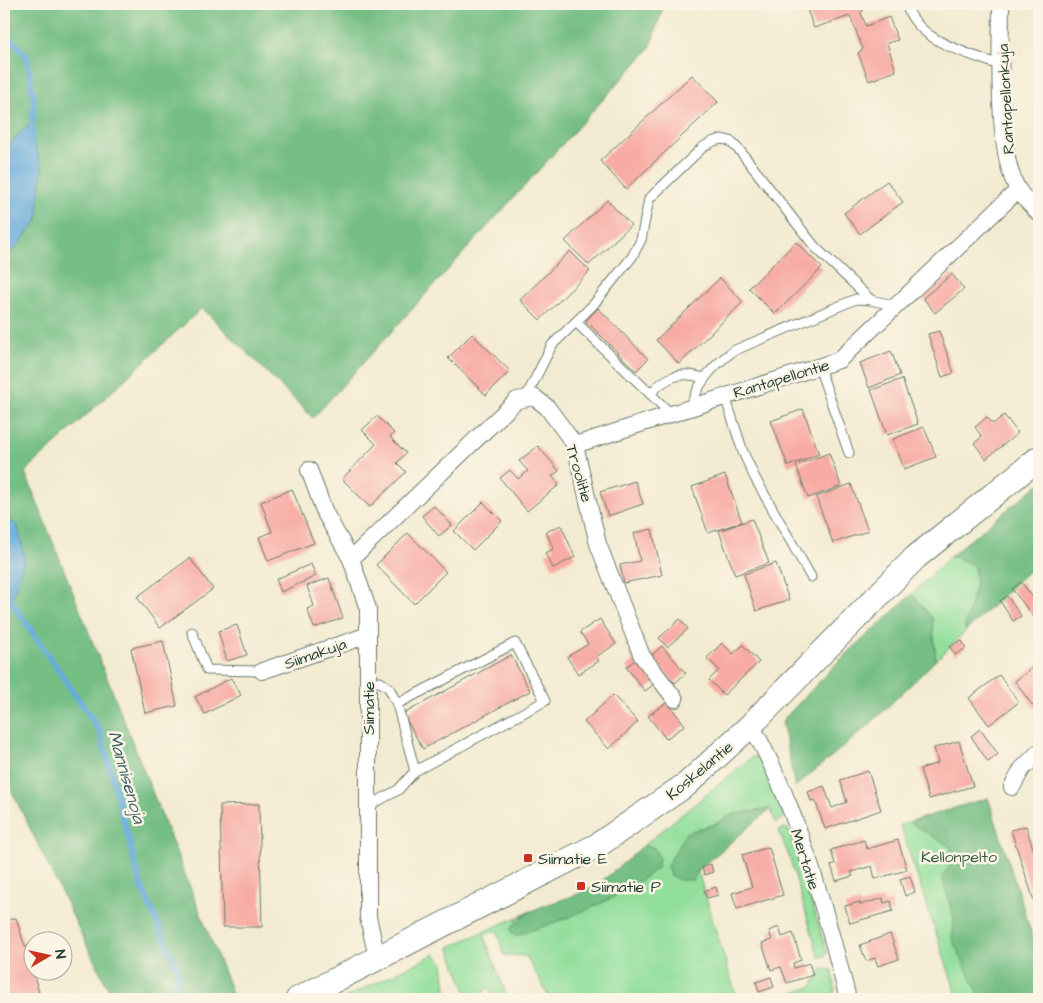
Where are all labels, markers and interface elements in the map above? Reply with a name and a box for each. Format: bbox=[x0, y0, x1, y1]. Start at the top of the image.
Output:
street label: Rantapellonkuja bbox=[992, 43, 1020, 155]
street label: Rantapellontie bbox=[731, 354, 832, 404]
street label: Troolitie bbox=[560, 442, 598, 505]
street label: Siimakuja bbox=[281, 633, 349, 675]
street label: Siimatie bbox=[358, 681, 380, 735]
water label: Mannisenoja bbox=[101, 728, 152, 827]
street label: Koskelantie bbox=[661, 736, 738, 805]
street label: Mertatie bbox=[785, 826, 825, 893]
park label: Kellonpelto bbox=[921, 846, 997, 868]
place label: Siimatie E bbox=[538, 848, 608, 870]
marker: Siimatie E bbox=[522, 852, 534, 864]
place label: Siimatie P bbox=[591, 876, 661, 898]
marker: Siimatie P bbox=[575, 880, 587, 892]
north arrow bbox=[22, 930, 72, 980]
text: N bbox=[49, 948, 70, 960]

